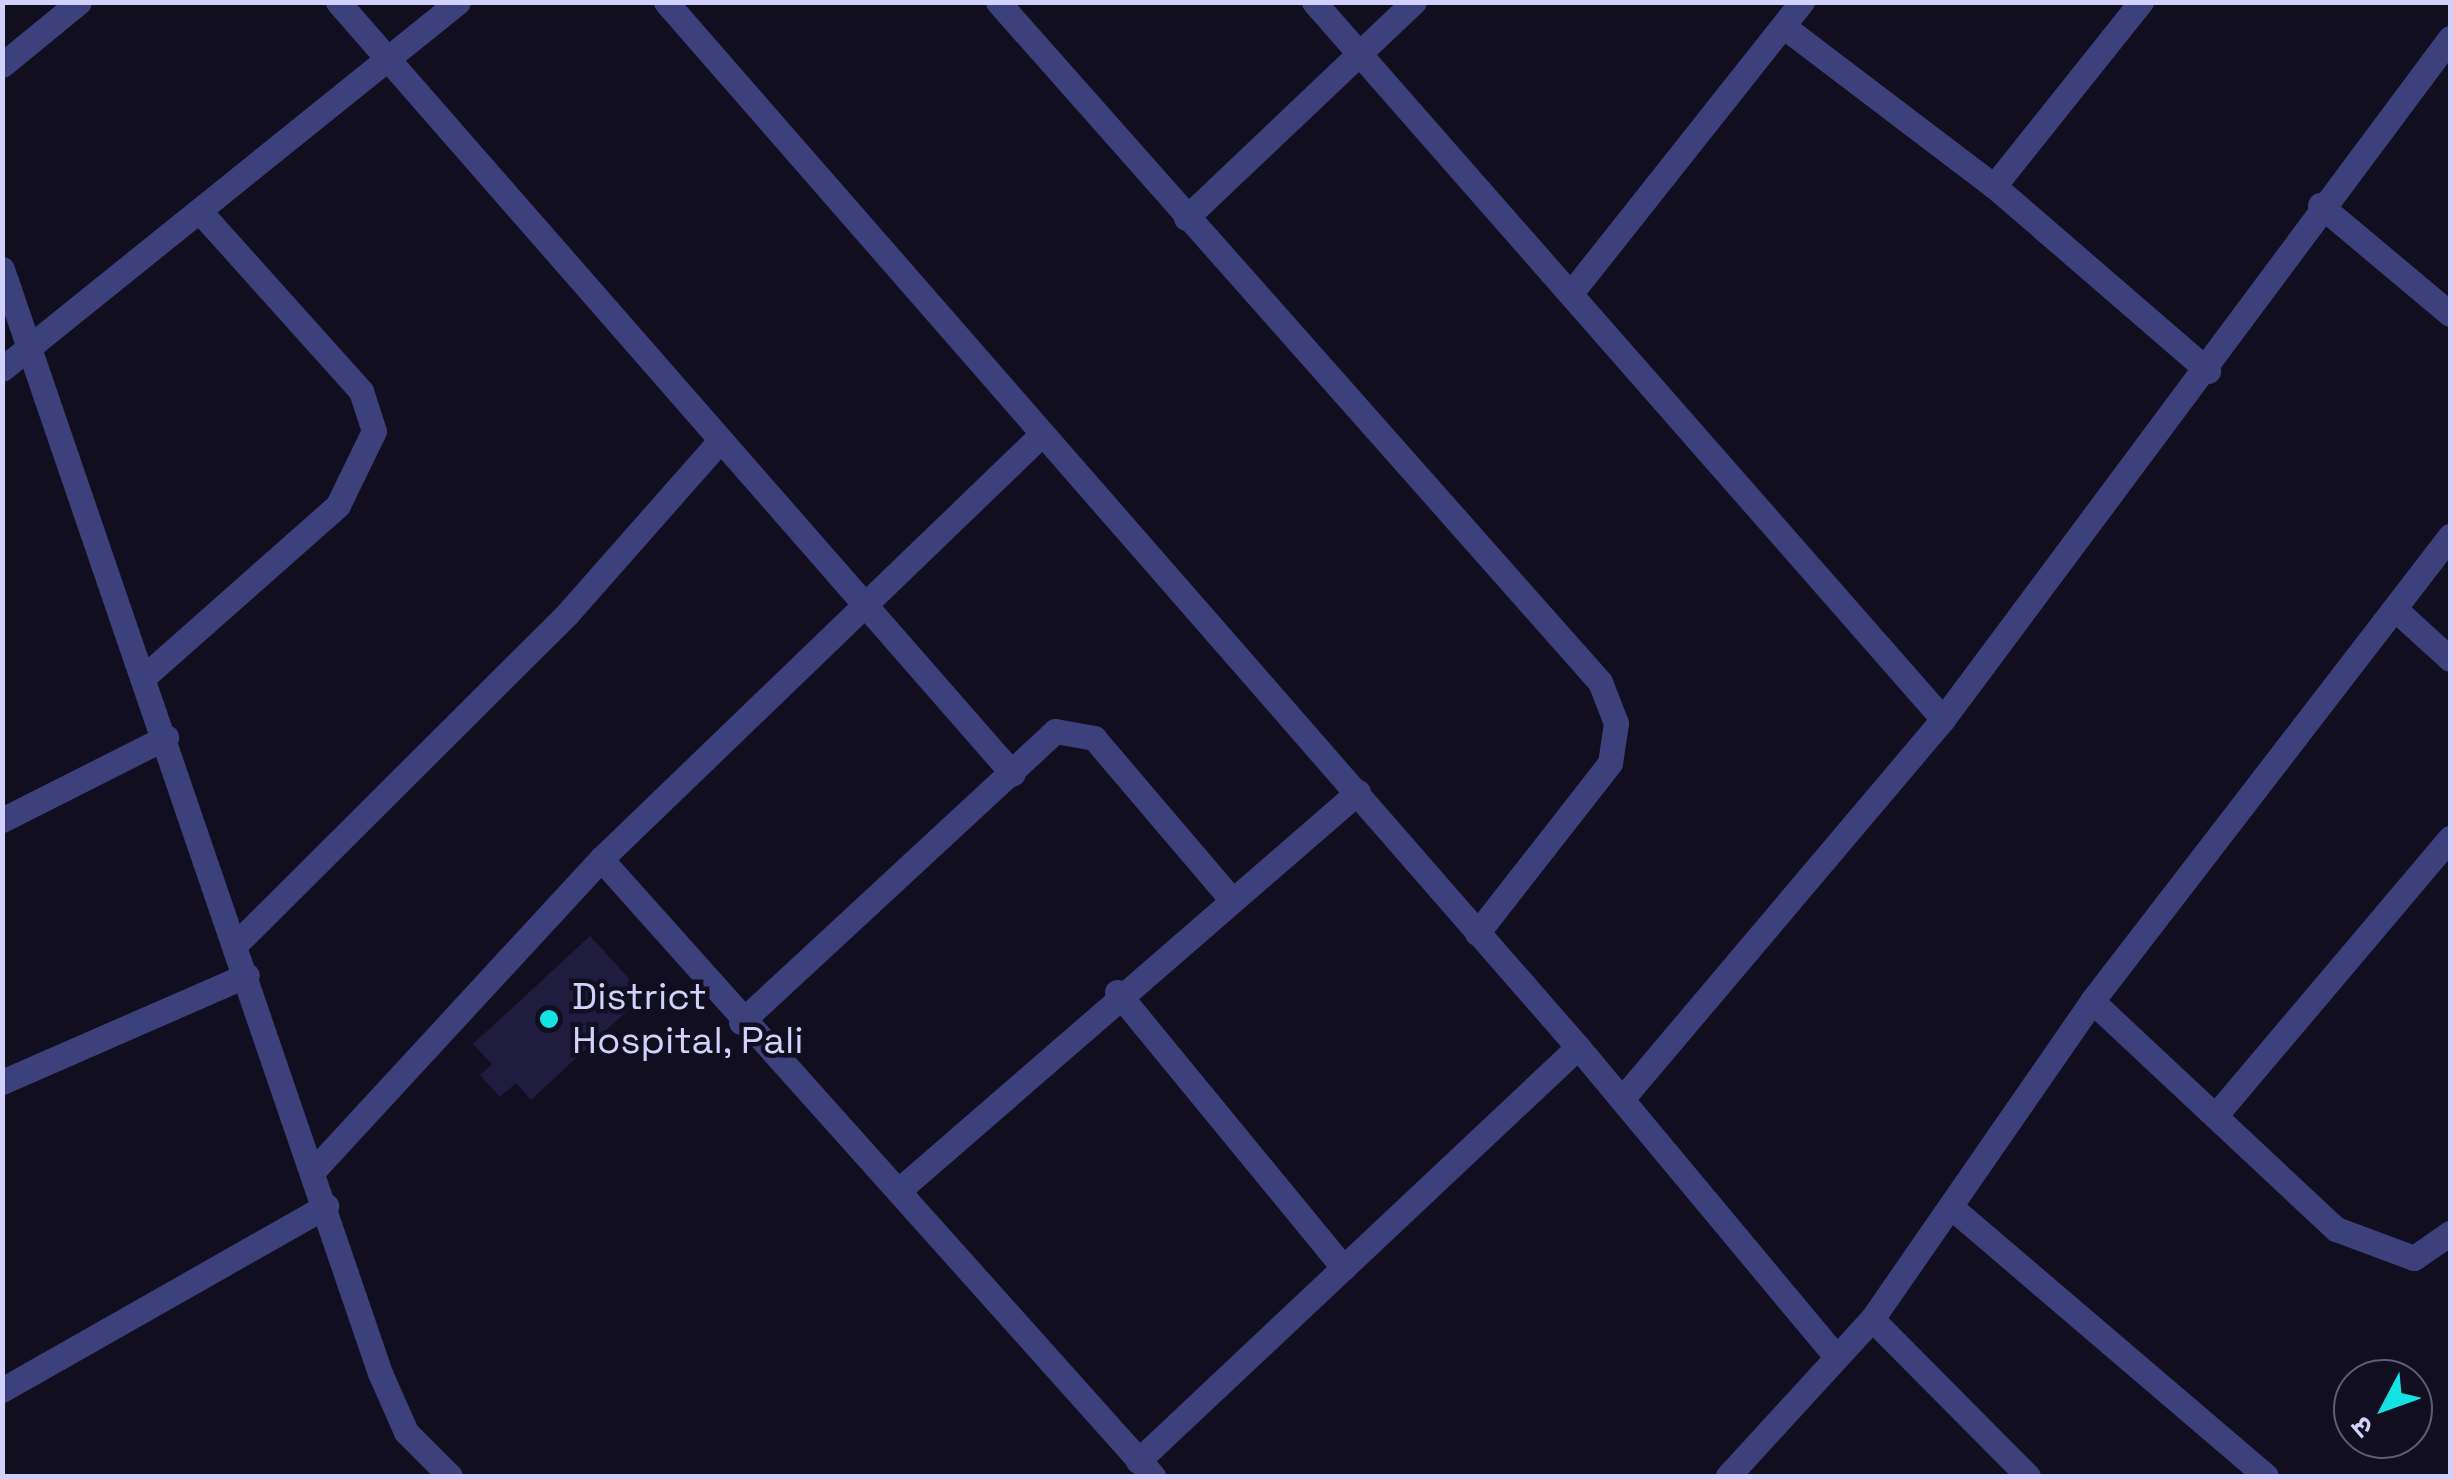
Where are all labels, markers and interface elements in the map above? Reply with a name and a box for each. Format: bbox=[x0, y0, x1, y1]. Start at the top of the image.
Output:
place label: District Hospital, Pali bbox=[572, 974, 805, 1064]
marker: District Hospital, Pali bbox=[536, 1006, 562, 1032]
north arrow bbox=[2333, 1359, 2433, 1459]
text: उ bbox=[2343, 1409, 2381, 1445]

